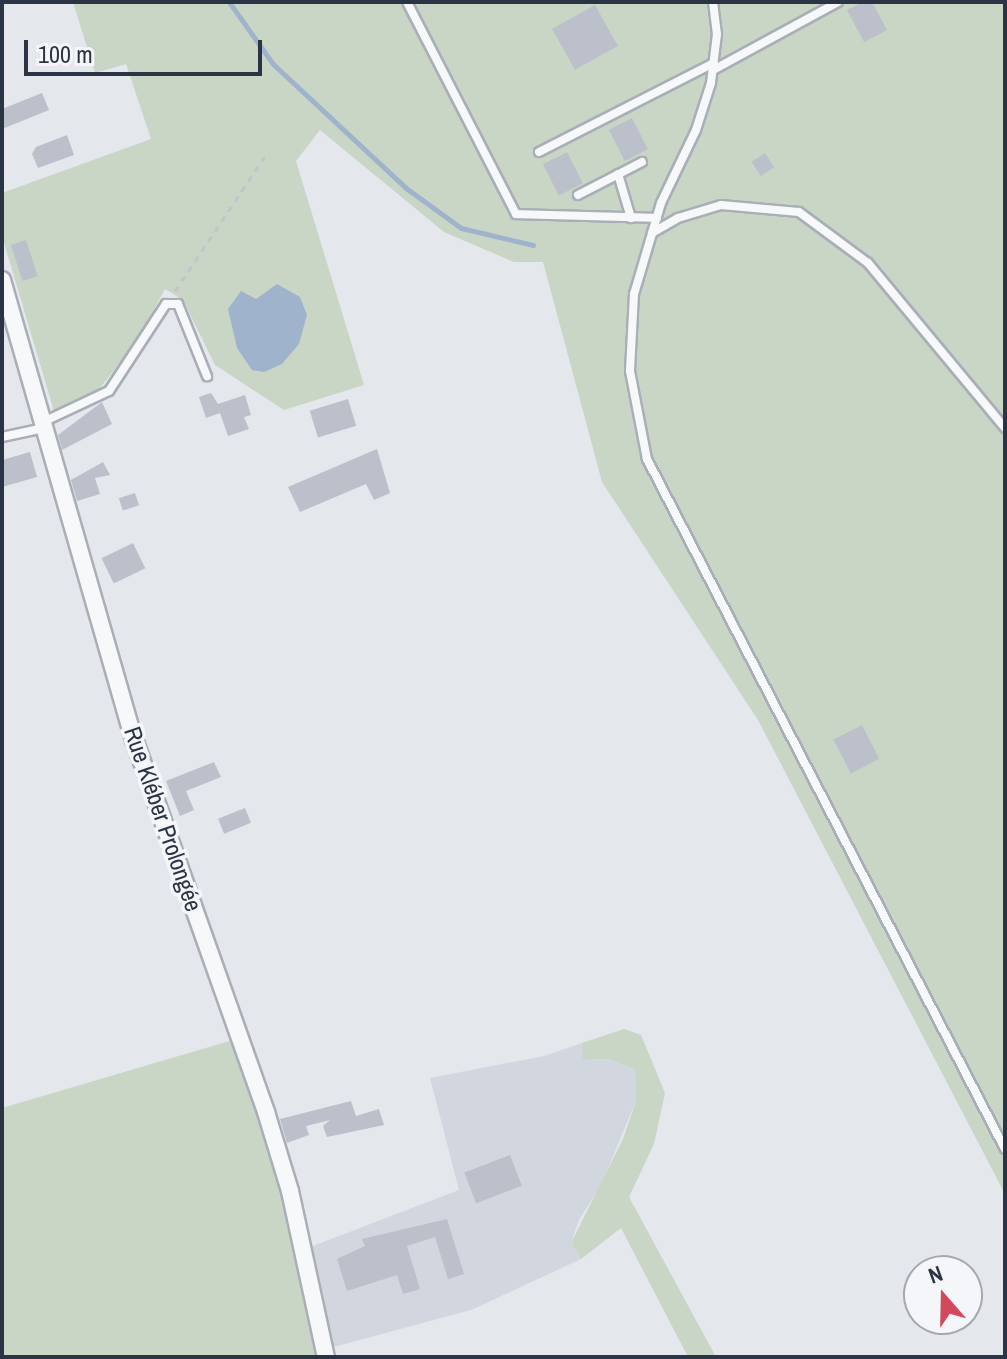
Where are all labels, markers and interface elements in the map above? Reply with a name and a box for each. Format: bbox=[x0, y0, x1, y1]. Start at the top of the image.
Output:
scale bar bbox=[28, 24, 266, 74]
text: 100 m bbox=[38, 38, 93, 70]
street label: Rue Kléber Prolongée bbox=[118, 723, 208, 915]
north arrow bbox=[903, 1255, 983, 1335]
text: N bbox=[924, 1258, 947, 1291]

